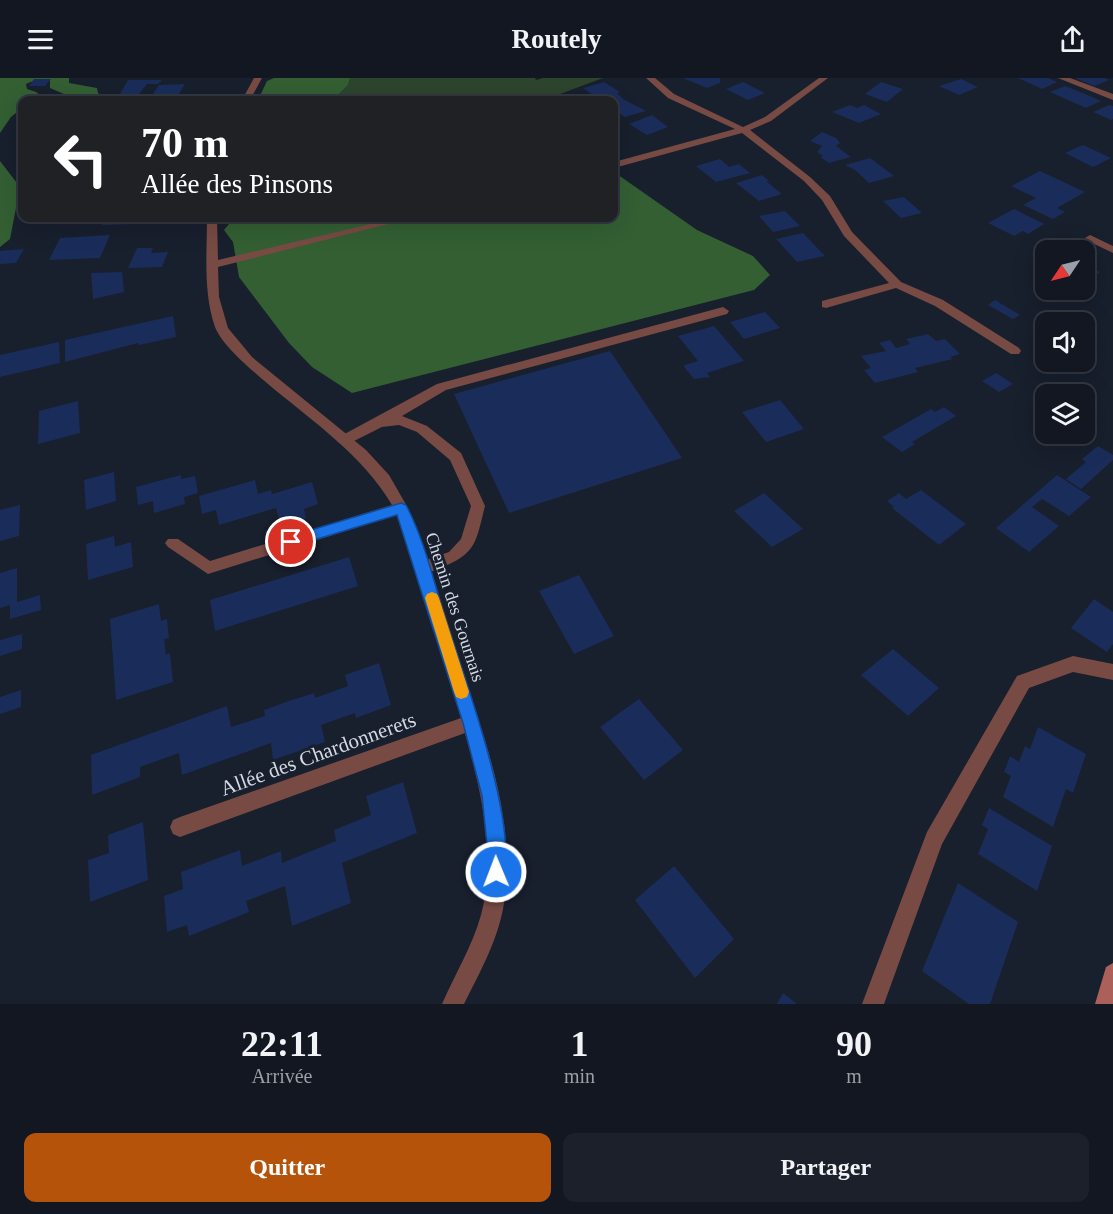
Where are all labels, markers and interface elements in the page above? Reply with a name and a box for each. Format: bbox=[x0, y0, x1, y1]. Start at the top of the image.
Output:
icon: menu bbox=[24, 23, 57, 56]
icon: share bbox=[1056, 23, 1089, 56]
text: Routely bbox=[512, 24, 602, 54]
icon: left bbox=[42, 120, 120, 198]
text: 70 m bbox=[141, 120, 229, 166]
text: Allée des Pinsons bbox=[141, 169, 333, 199]
north arrow bbox=[1035, 240, 1095, 300]
map controls bbox=[1035, 240, 1095, 444]
button: sound bbox=[1035, 312, 1095, 372]
button: layers bbox=[1035, 384, 1095, 444]
pin bbox=[265, 516, 316, 567]
icon: arrive bbox=[274, 525, 307, 558]
street label: Chemin des Gournais bbox=[421, 530, 489, 684]
street label: Allée des Chardonnerets bbox=[217, 707, 419, 801]
position arrow bbox=[464, 840, 528, 904]
text: 22:11 bbox=[241, 1024, 323, 1064]
text: 1 bbox=[570, 1024, 588, 1064]
text: 90 bbox=[836, 1024, 872, 1064]
text: Arrivée bbox=[251, 1065, 313, 1087]
text: min bbox=[564, 1065, 595, 1087]
text: m bbox=[846, 1065, 862, 1087]
button: Quitter bbox=[24, 1133, 551, 1202]
button: Partager bbox=[563, 1133, 1089, 1202]

